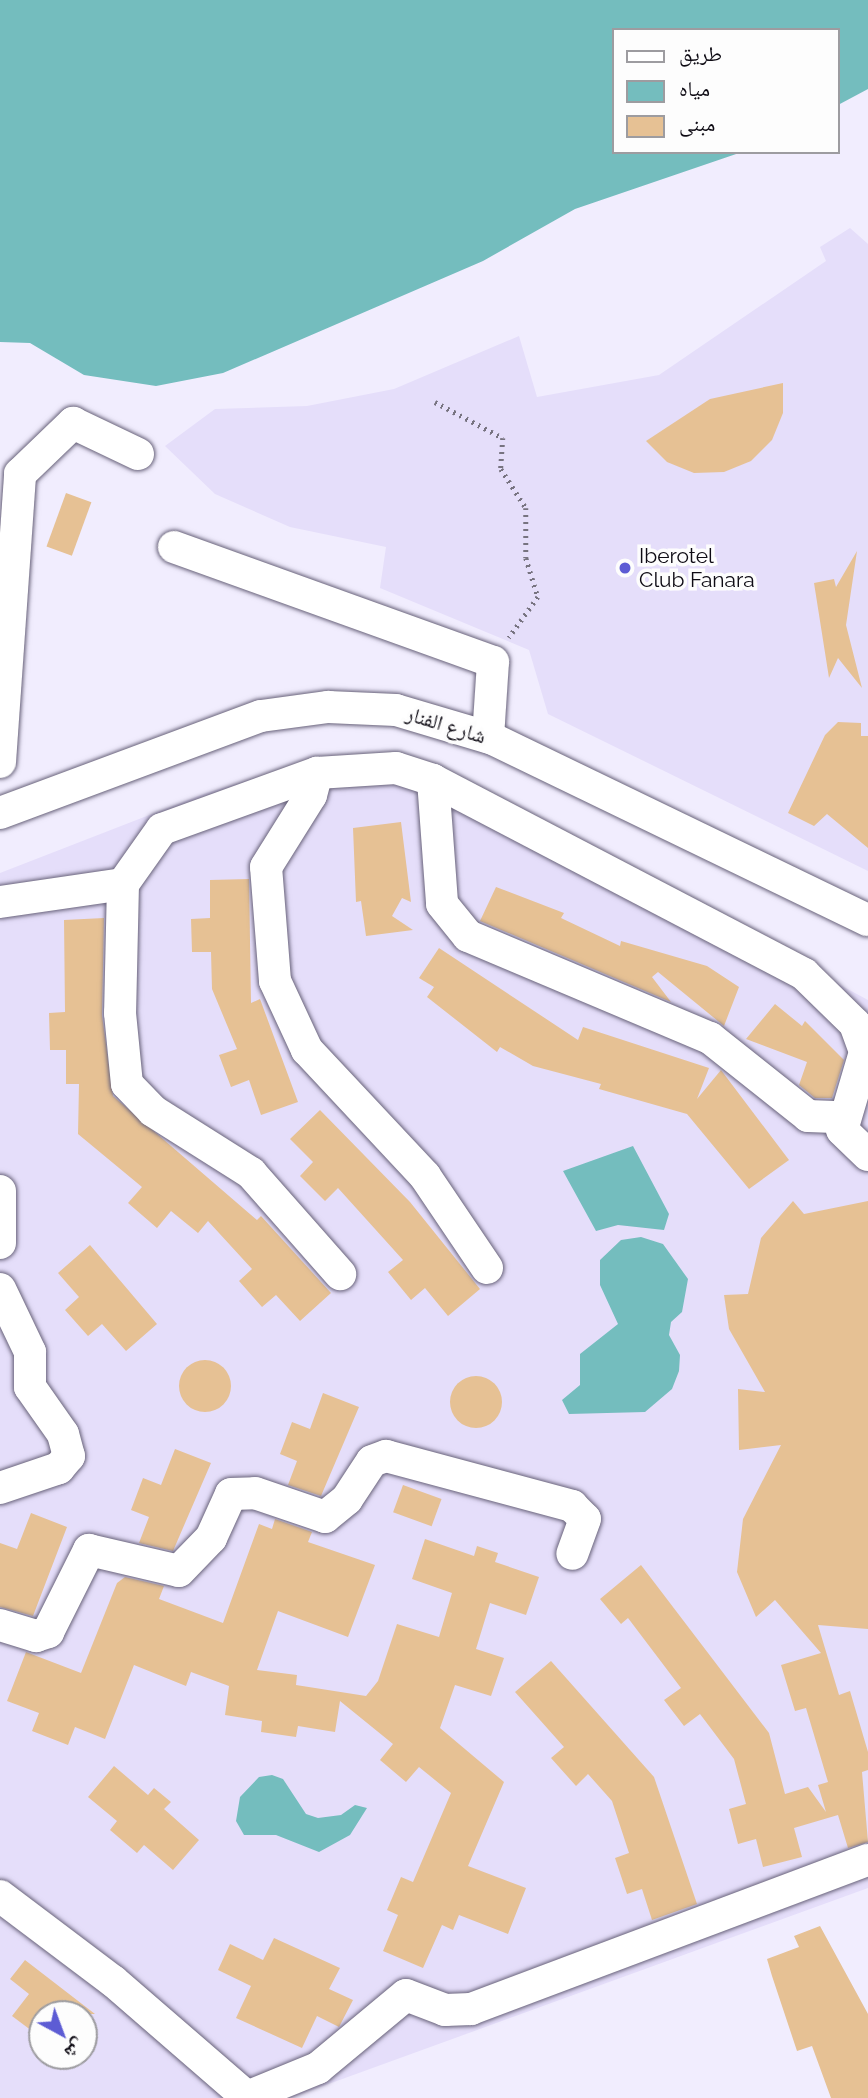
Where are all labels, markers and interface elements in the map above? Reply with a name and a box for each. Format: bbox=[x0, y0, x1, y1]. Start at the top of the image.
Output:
legend bbox=[612, 28, 840, 154]
text: طريق bbox=[679, 41, 722, 66]
text: مياه bbox=[679, 76, 710, 101]
text: مبنى bbox=[679, 111, 715, 136]
place label: Iberotel Club Fanara bbox=[639, 543, 755, 593]
marker: Iberotel Club Fanara bbox=[617, 560, 633, 576]
street label: شارع الفنار bbox=[403, 701, 489, 749]
north arrow bbox=[28, 2000, 98, 2070]
text: ش bbox=[61, 2034, 90, 2064]

